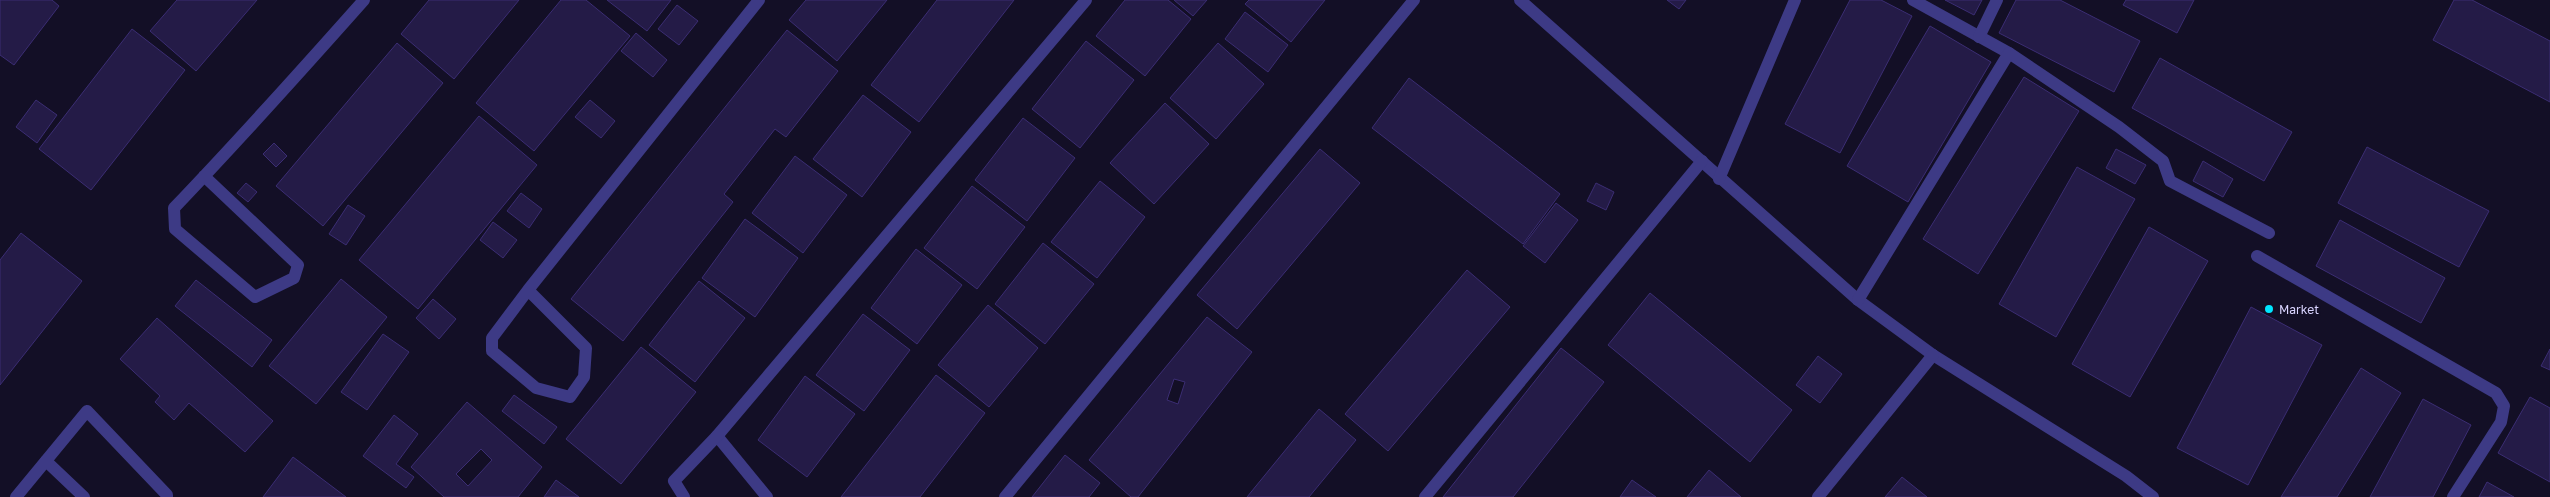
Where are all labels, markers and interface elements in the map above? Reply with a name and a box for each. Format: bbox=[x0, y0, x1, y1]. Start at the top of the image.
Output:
place label: Market bbox=[2279, 302, 2319, 317]
marker: Market bbox=[2263, 303, 2275, 315]

